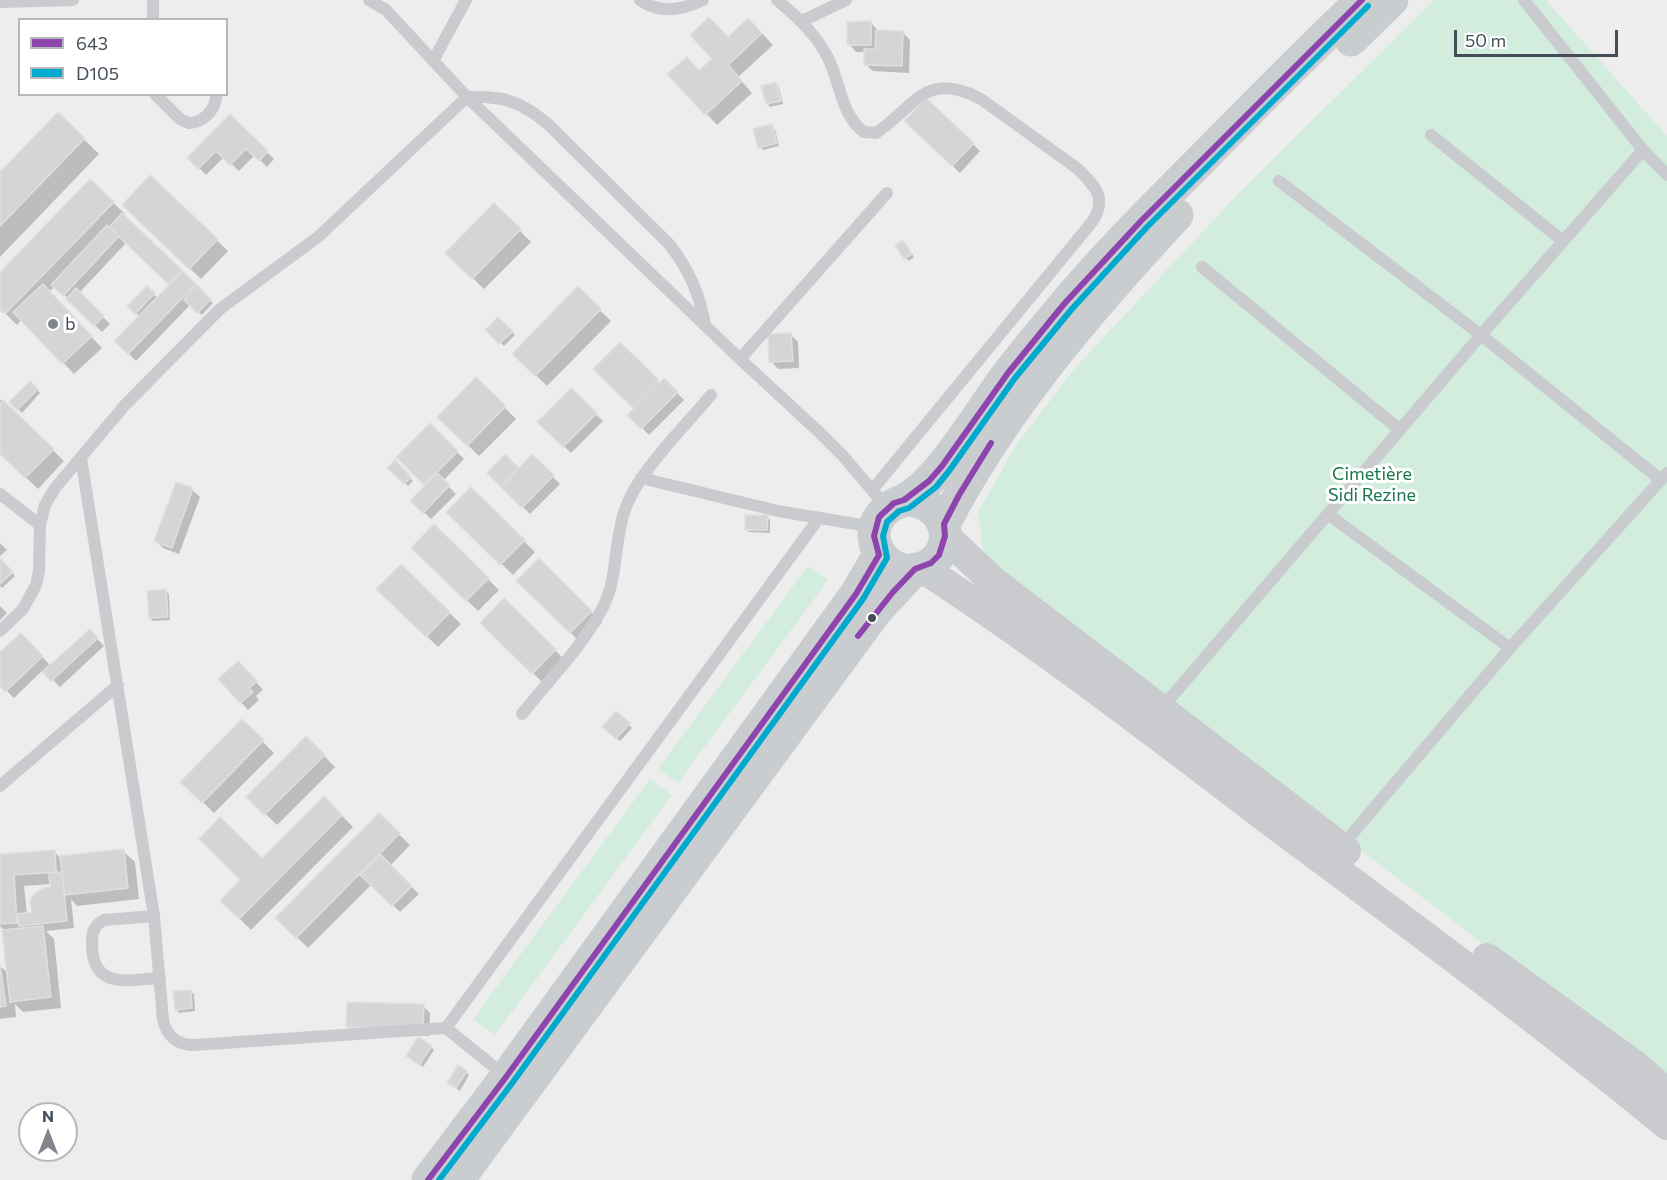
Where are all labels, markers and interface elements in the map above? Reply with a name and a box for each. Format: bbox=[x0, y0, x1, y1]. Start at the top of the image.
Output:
legend bbox=[18, 18, 228, 96]
scale bar bbox=[1457, 18, 1620, 56]
text: 50 m bbox=[1465, 29, 1506, 51]
text: 643 bbox=[76, 32, 108, 54]
text: D105 bbox=[76, 62, 119, 84]
place label: b bbox=[65, 313, 76, 335]
marker: b bbox=[46, 317, 60, 331]
park label: Cimetière Sidi Rezine bbox=[1328, 463, 1416, 506]
unlabelled marker bbox=[866, 612, 878, 624]
north arrow bbox=[18, 1102, 78, 1162]
text: N bbox=[42, 1106, 54, 1125]

